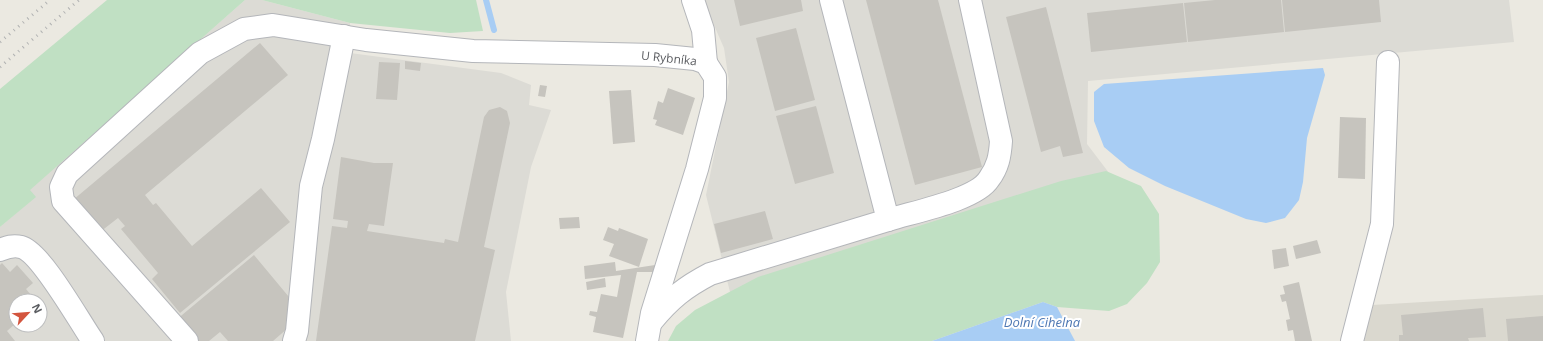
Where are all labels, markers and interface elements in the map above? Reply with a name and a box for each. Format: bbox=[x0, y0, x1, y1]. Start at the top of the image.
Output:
street label: U Rybníka bbox=[640, 47, 698, 69]
north arrow bbox=[8, 293, 48, 333]
text: N bbox=[29, 301, 46, 316]
water label: Dolní Cihelna bbox=[1004, 313, 1081, 331]

